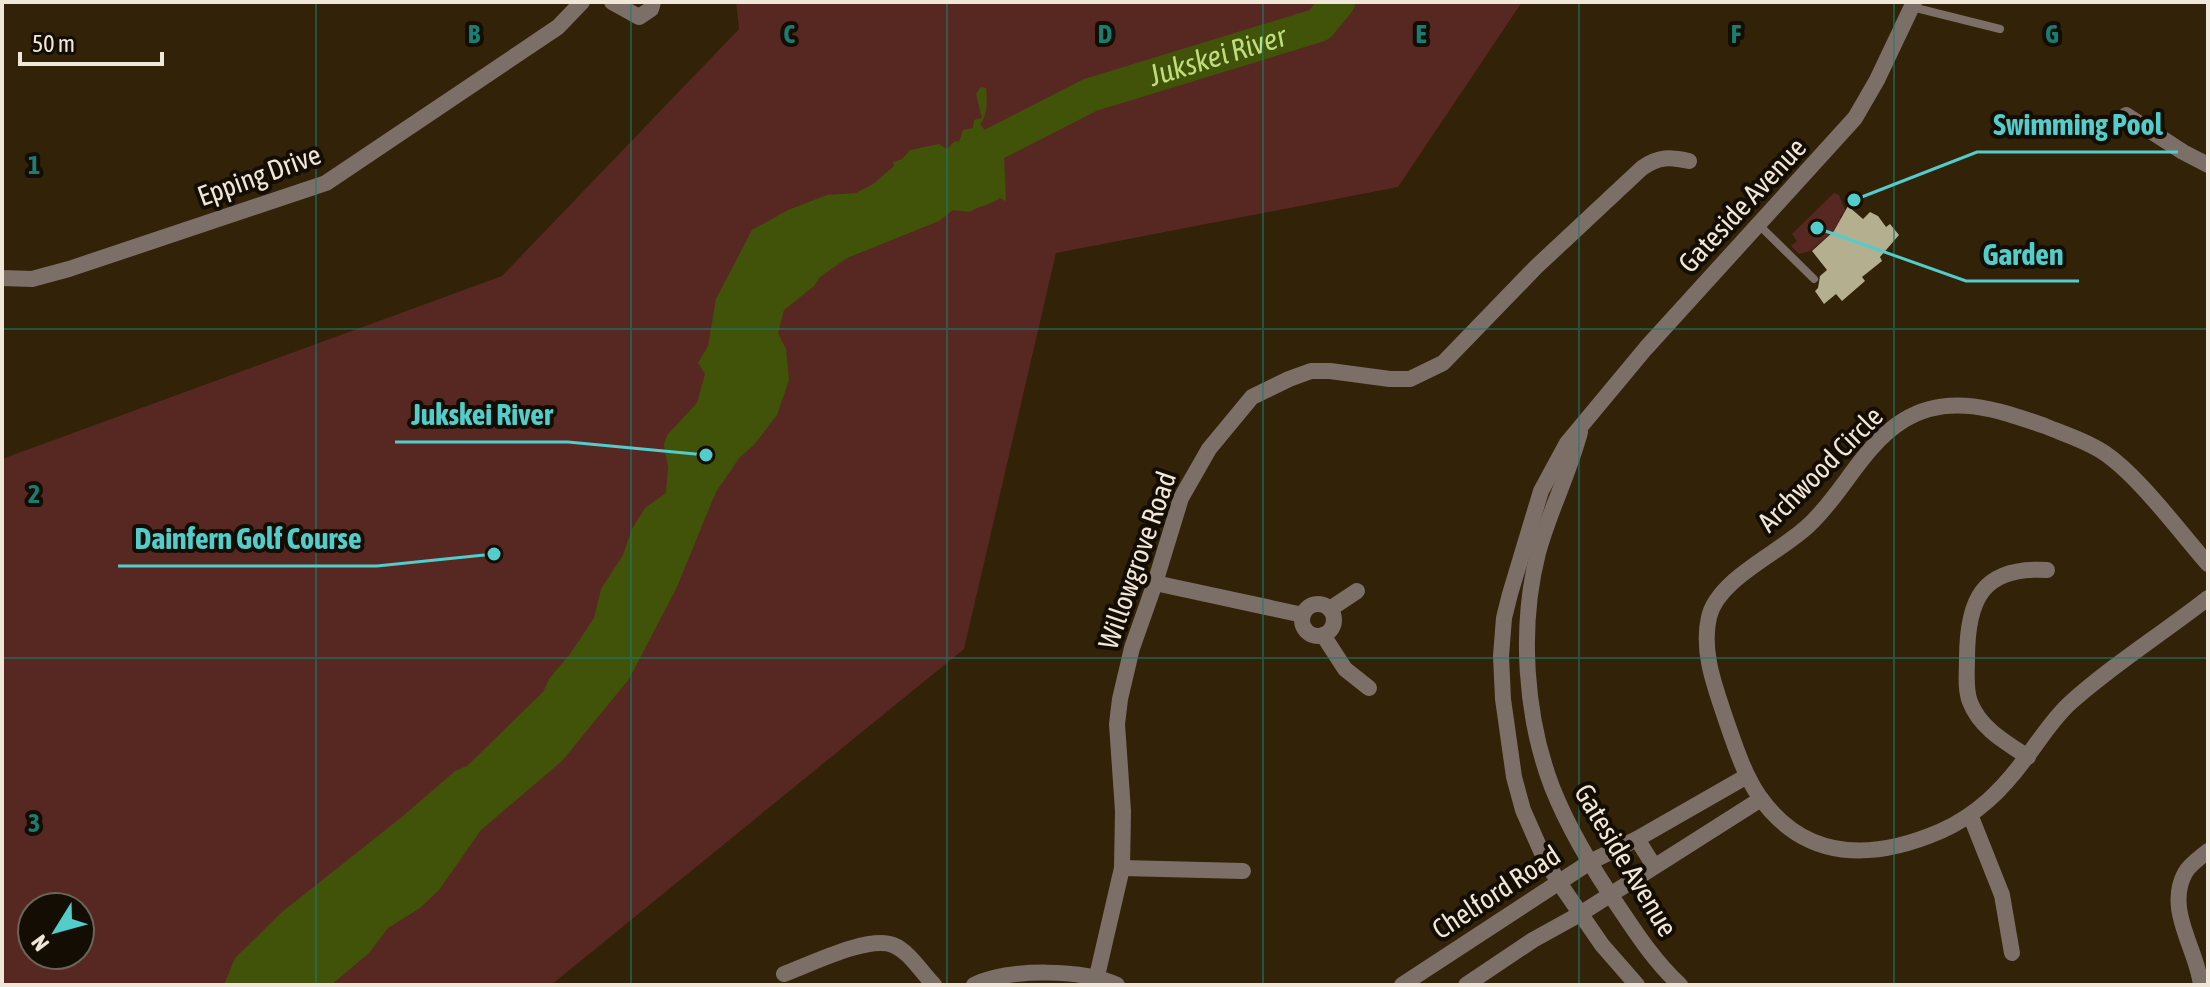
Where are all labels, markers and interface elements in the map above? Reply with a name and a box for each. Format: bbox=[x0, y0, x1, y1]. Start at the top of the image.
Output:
scale bar bbox=[20, 16, 162, 66]
water label: Jukskei River bbox=[1144, 18, 1291, 92]
text: B bbox=[468, 19, 481, 49]
text: C bbox=[783, 19, 795, 49]
text: D bbox=[1098, 19, 1112, 49]
text: E bbox=[1415, 19, 1427, 49]
text: F bbox=[1731, 19, 1742, 49]
text: G bbox=[2045, 19, 2059, 49]
text: 50 m bbox=[32, 30, 75, 57]
callout: Swimming Pool bbox=[1977, 98, 2178, 152]
text: Swimming Pool bbox=[1993, 107, 2164, 141]
street label: Gateside Avenue bbox=[1672, 131, 1812, 279]
street label: Epping Drive bbox=[193, 138, 325, 212]
text: 1 bbox=[28, 150, 40, 180]
callout: Garden bbox=[1966, 227, 2079, 281]
text: Garden bbox=[1982, 237, 2064, 271]
callout: Jukskei River bbox=[395, 388, 568, 442]
text: Jukskei River bbox=[410, 397, 554, 431]
street label: Archwood Circle bbox=[1751, 400, 1889, 538]
street label: Willowgrove Road bbox=[1092, 467, 1182, 653]
text: 2 bbox=[28, 479, 40, 509]
callout: Dainfern Golf Course bbox=[118, 512, 377, 566]
text: Dainfern Golf Course bbox=[134, 521, 362, 555]
street label: Gateside Avenue bbox=[1568, 778, 1684, 942]
text: 3 bbox=[28, 808, 40, 838]
street label: Chelford Road bbox=[1426, 839, 1566, 945]
north arrow bbox=[16, 891, 96, 971]
text: N bbox=[26, 930, 54, 956]

